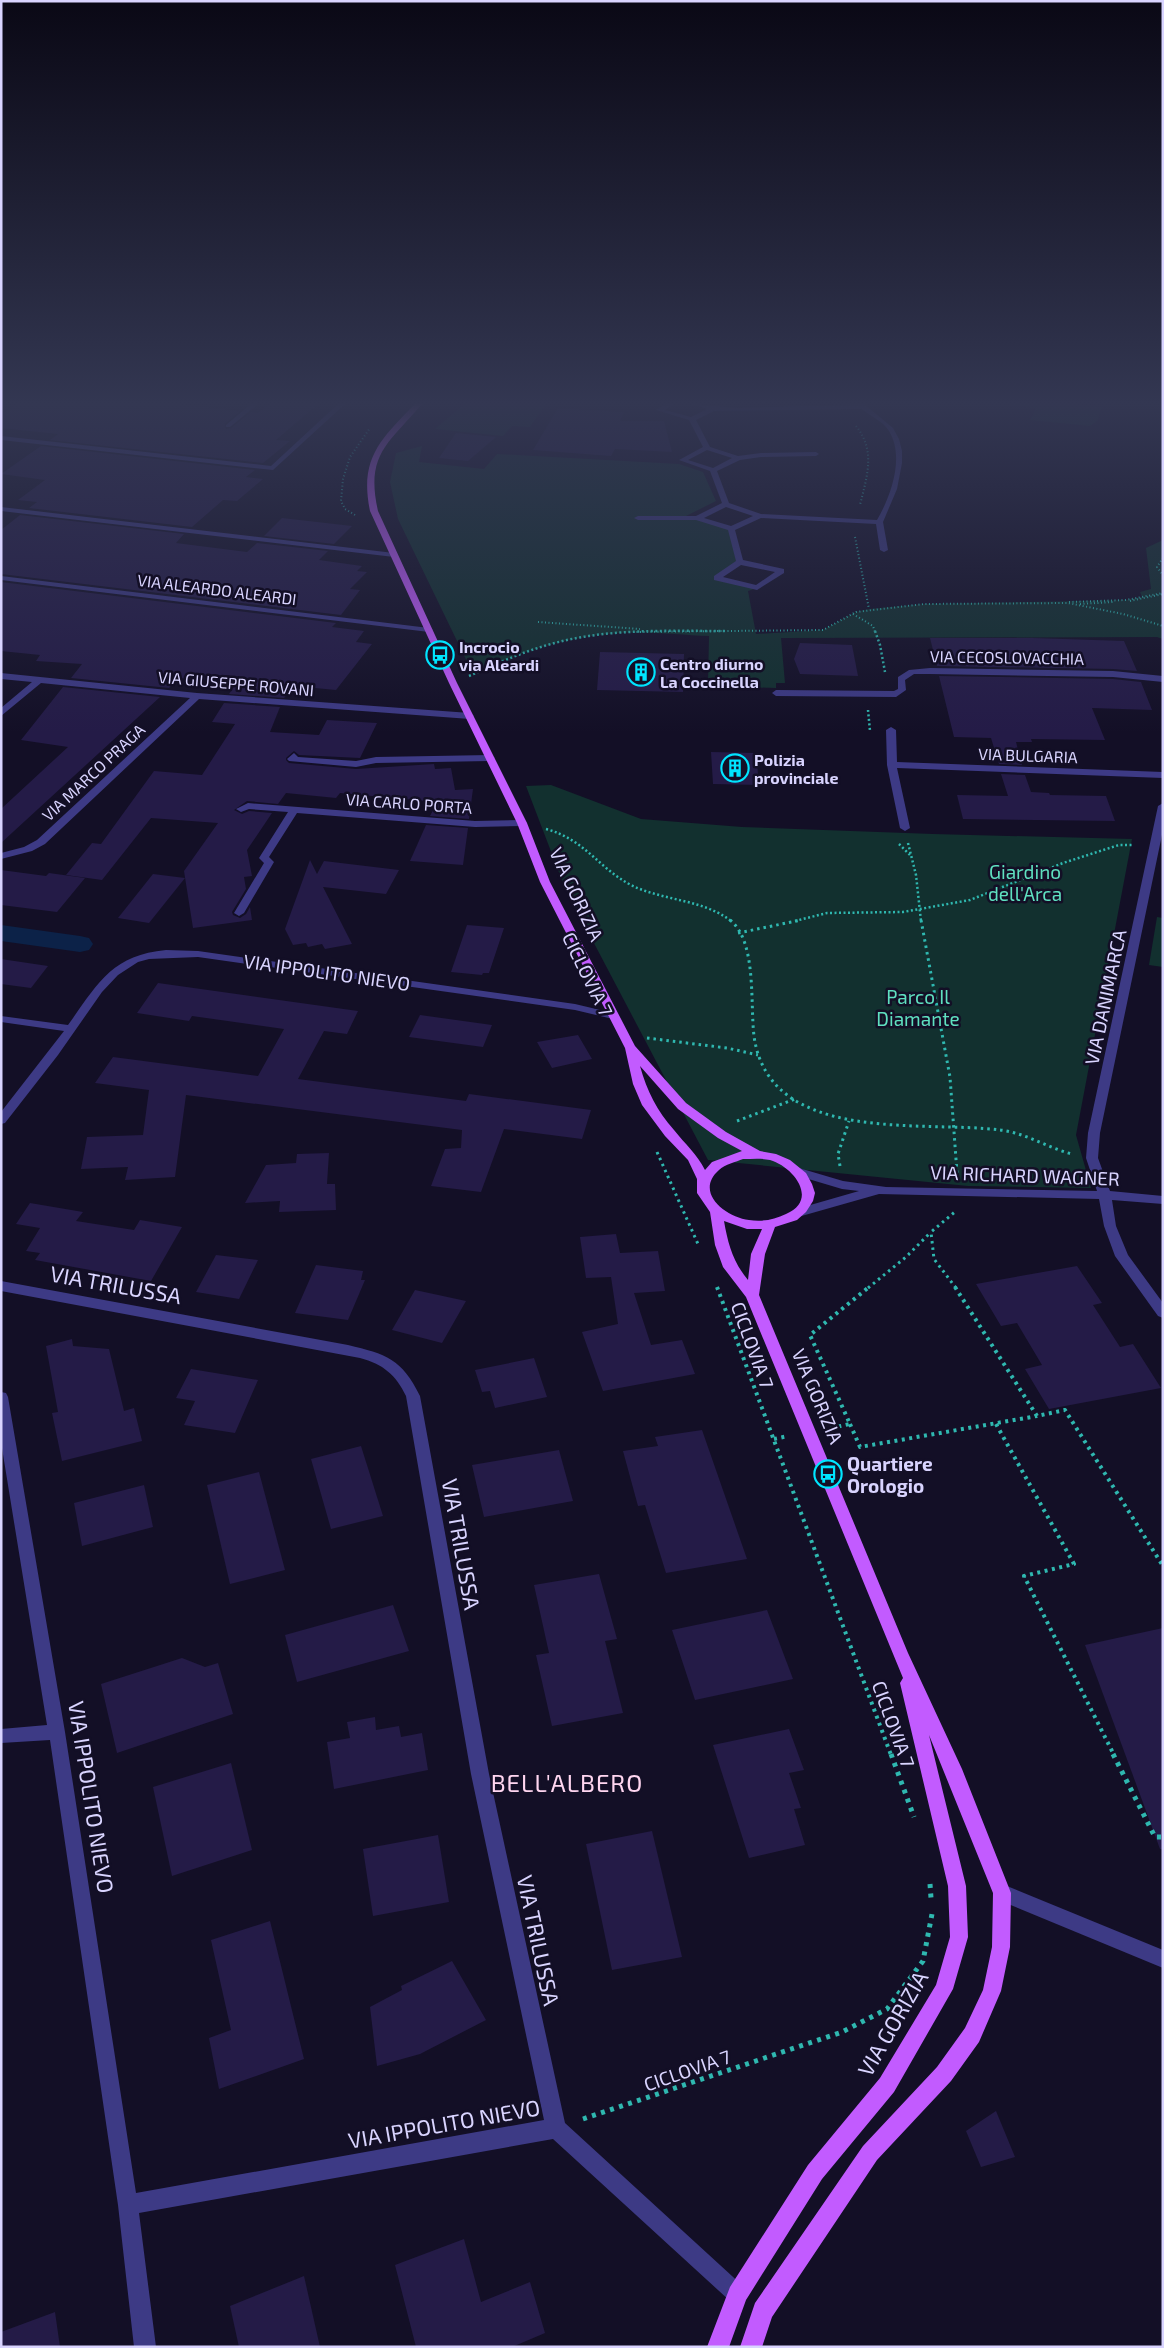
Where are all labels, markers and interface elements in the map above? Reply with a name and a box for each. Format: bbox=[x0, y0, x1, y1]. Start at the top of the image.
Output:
street label: VIA ALEARDO ALEARDI bbox=[136, 570, 298, 608]
place label: Incrocio via Aleardi bbox=[459, 637, 539, 674]
bus stop icon: Incrocio via Aleardi bbox=[425, 640, 455, 670]
street label: VIA CECOSLOVACCHIA bbox=[930, 646, 1084, 668]
place label: Centro diurno La Coccinella bbox=[660, 654, 764, 691]
building icon: Centro diurno La Coccinella bbox=[626, 657, 656, 687]
street label: VIA GIUSEPPE ROVANI bbox=[157, 667, 315, 699]
street label: VIA MARCO PRAGA bbox=[38, 720, 148, 824]
street label: VIA BULGARIA bbox=[978, 744, 1078, 766]
place label: Polizia provinciale bbox=[754, 750, 839, 787]
building icon: Polizia provinciale bbox=[720, 753, 750, 783]
street label: VIA CARLO PORTA bbox=[345, 789, 473, 817]
street label: VIA GORIZIA bbox=[545, 843, 609, 945]
park label: Giardino dell'Arca bbox=[988, 860, 1062, 905]
street label: VIA DANIMARCA bbox=[1079, 927, 1131, 1067]
street label: CICLOVIA 7 bbox=[558, 928, 618, 1020]
street label: VIA IPPOLITO NIEVO bbox=[242, 949, 412, 995]
park label: Parco Il Diamante bbox=[876, 985, 960, 1030]
street label: VIA RICHARD WAGNER bbox=[930, 1160, 1120, 1190]
street label: VIA TRILUSSA bbox=[48, 1260, 184, 1308]
street label: CICLOVIA 7 bbox=[727, 1299, 779, 1392]
street label: VIA GORIZIA bbox=[788, 1345, 848, 1447]
place label: Quartiere Orologio bbox=[847, 1452, 933, 1497]
bus stop icon: Quartiere Orologio bbox=[813, 1459, 843, 1489]
street label: VIA TRILUSSA bbox=[438, 1476, 486, 1612]
street label: CICLOVIA 7 bbox=[868, 1678, 920, 1771]
street label: VIA IPPOLITO NIEVO bbox=[64, 1699, 120, 1895]
district label: BELL'ALBERO bbox=[491, 1768, 643, 1797]
street label: VIA TRILUSSA bbox=[512, 1872, 566, 2008]
street label: VIA GORIZIA bbox=[851, 1966, 933, 2080]
street label: CICLOVIA 7 bbox=[640, 2044, 734, 2096]
street label: VIA IPPOLITO NIEVO bbox=[346, 2093, 542, 2153]

